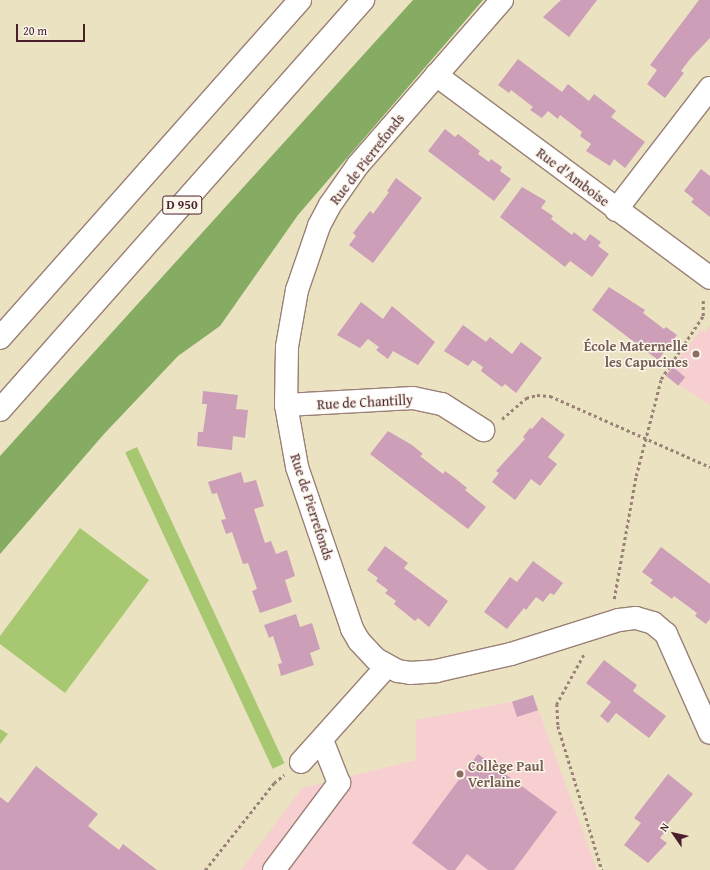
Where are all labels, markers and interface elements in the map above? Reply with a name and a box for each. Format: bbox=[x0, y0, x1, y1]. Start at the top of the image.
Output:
scale bar bbox=[18, 16, 87, 42]
text: 20 m bbox=[23, 22, 47, 39]
street label: Rue de Pierrefonds bbox=[326, 110, 408, 208]
street label: Rue d'Amboise bbox=[533, 144, 613, 210]
road number: D 950 bbox=[162, 194, 202, 216]
place label: École Maternelle les Capucines bbox=[584, 338, 688, 370]
marker: École Maternelle les Capucines bbox=[691, 349, 701, 359]
street label: Rue de Chantilly bbox=[317, 391, 413, 413]
street label: Rue de Pierrefonds bbox=[287, 452, 337, 562]
place label: Collège Paul Verlaine bbox=[468, 758, 544, 790]
marker: Collège Paul Verlaine bbox=[455, 769, 465, 779]
north arrow bbox=[654, 814, 694, 854]
text: N bbox=[655, 820, 673, 835]

